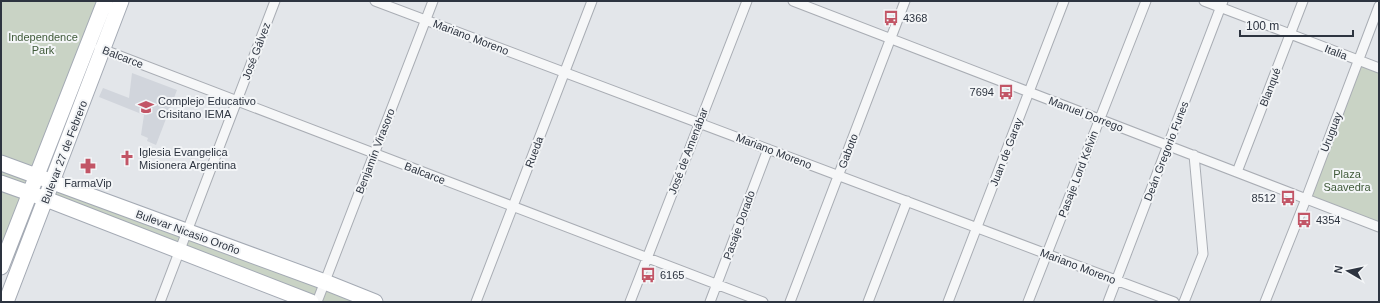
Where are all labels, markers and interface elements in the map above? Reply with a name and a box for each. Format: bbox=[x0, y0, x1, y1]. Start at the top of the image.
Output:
bus stop icon: 4368 bbox=[882, 9, 900, 27]
place label: 4368 bbox=[903, 12, 927, 24]
scale bar bbox=[1240, 12, 1353, 38]
street label: Mariano Moreno bbox=[431, 17, 511, 57]
text: 100 m bbox=[1246, 19, 1279, 33]
street label: José Gálvez bbox=[240, 21, 272, 81]
park label: Independence Park bbox=[8, 31, 78, 56]
street label: Italia bbox=[1323, 42, 1350, 62]
street label: Balcarce bbox=[101, 44, 145, 70]
street label: Blanqué bbox=[1257, 66, 1283, 108]
bus stop icon: 7694 bbox=[997, 83, 1015, 101]
place label: 7694 bbox=[970, 86, 994, 98]
street label: Manuel Dorrego bbox=[1047, 94, 1125, 134]
place label: Complejo Educativo Crisitano IEMA bbox=[158, 95, 256, 120]
school or university icon: Complejo Educativo Crisitano IEMA bbox=[137, 98, 155, 116]
street label: Bulevar 27 de Febrero bbox=[39, 99, 89, 205]
street label: Deán Gregorio Funes bbox=[1141, 99, 1191, 203]
street label: José de Amenábar bbox=[666, 106, 710, 196]
street label: Benjamín Virasoro bbox=[353, 107, 397, 195]
street label: Uruguay bbox=[1318, 110, 1344, 154]
street label: Juan de Garay bbox=[987, 116, 1025, 188]
street label: Pasaje Lord Kelvin bbox=[1056, 129, 1100, 219]
street label: Mariano Moreno bbox=[734, 131, 814, 171]
street label: Gaboto bbox=[836, 132, 860, 170]
street label: Rueda bbox=[523, 134, 546, 169]
place label: Iglesia Evangelica Misionera Argentina bbox=[139, 146, 237, 171]
church icon: Iglesia Evangelica Misionera Argentina bbox=[118, 149, 136, 167]
pharmacy icon: FarmaVip bbox=[79, 157, 97, 175]
street label: Balcarce bbox=[403, 160, 447, 186]
park label: Plaza Saavedra bbox=[1323, 168, 1371, 193]
place label: FarmaVip bbox=[64, 177, 112, 189]
street label: Pasaje Dorado bbox=[721, 189, 757, 261]
bus stop icon: 8512 bbox=[1279, 189, 1297, 207]
place label: 8512 bbox=[1252, 192, 1276, 204]
street label: Bulevar Nicasio Oroño bbox=[134, 208, 242, 256]
bus stop icon: 4354 bbox=[1295, 211, 1313, 229]
place label: 4354 bbox=[1316, 214, 1340, 226]
street label: Mariano Moreno bbox=[1038, 246, 1118, 286]
north arrow bbox=[1328, 251, 1368, 291]
text: N bbox=[1332, 265, 1345, 274]
bus stop icon: 6165 bbox=[639, 266, 657, 284]
place label: 6165 bbox=[660, 269, 684, 281]

